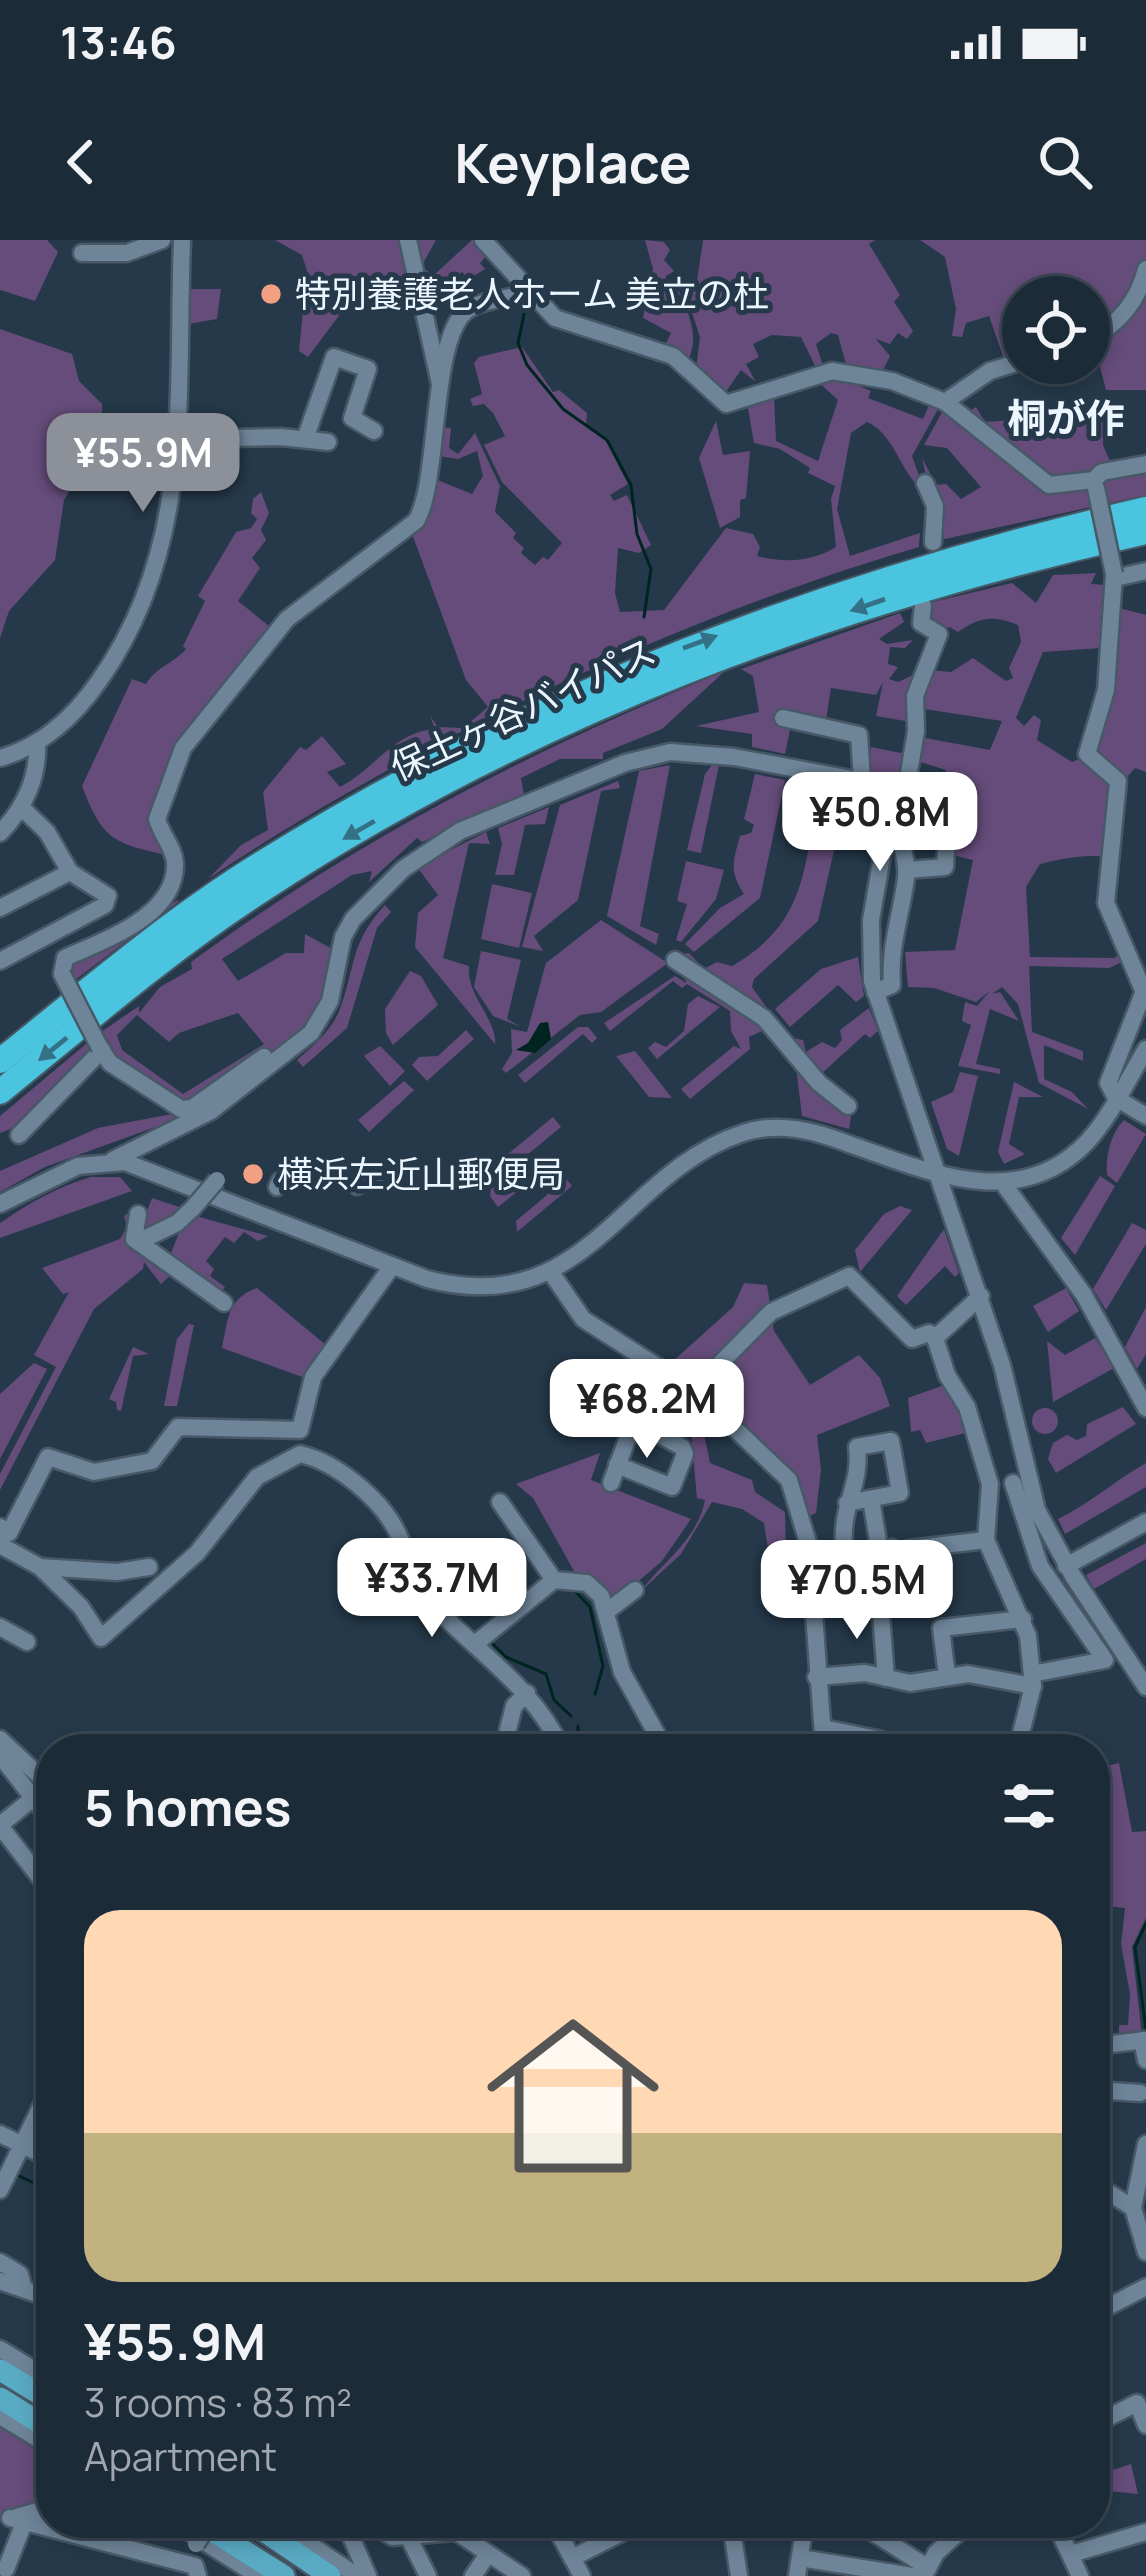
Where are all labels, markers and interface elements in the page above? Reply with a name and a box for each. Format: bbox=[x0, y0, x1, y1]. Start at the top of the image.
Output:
text: 13:46 bbox=[60, 11, 177, 73]
text: Keyplace bbox=[454, 125, 692, 199]
icon: back bbox=[48, 129, 114, 195]
icon: search bbox=[1032, 129, 1098, 195]
place label: 特別養護老人ホーム 美立の杜 bbox=[295, 269, 769, 318]
map controls bbox=[1002, 276, 1110, 384]
button: locate bbox=[1002, 276, 1110, 384]
marker: 特別養護老人ホーム 美立の杜 bbox=[258, 281, 284, 307]
district label: 桐が作 bbox=[1007, 390, 1125, 444]
pin: ¥55.9M bbox=[45, 413, 241, 515]
text: ¥55.9M bbox=[74, 425, 212, 479]
one-way arrow bbox=[849, 597, 886, 616]
street label: 保土ヶ谷バイパス bbox=[382, 626, 663, 791]
one-way arrow bbox=[682, 631, 718, 650]
pin: ¥50.8M bbox=[782, 772, 978, 874]
text: ¥50.8M bbox=[809, 784, 951, 838]
one-way arrow bbox=[342, 819, 376, 840]
one-way arrow bbox=[37, 1036, 68, 1061]
place label: 横浜左近山郵便局 bbox=[277, 1149, 565, 1198]
marker: 横浜左近山郵便局 bbox=[240, 1161, 266, 1187]
pin: ¥68.2M bbox=[549, 1359, 745, 1461]
text: ¥68.2M bbox=[577, 1371, 717, 1425]
pin: ¥33.7M bbox=[334, 1538, 530, 1640]
pin: ¥70.5M bbox=[759, 1540, 955, 1642]
text: ¥33.7M bbox=[364, 1550, 500, 1604]
text: ¥70.5M bbox=[788, 1552, 926, 1606]
text: 5 homes bbox=[84, 1772, 291, 1841]
icon: filters bbox=[996, 1773, 1062, 1839]
icon: home bbox=[465, 1988, 681, 2204]
text: ¥55.9M bbox=[84, 2306, 266, 2375]
text: 3 rooms · 83 m² bbox=[84, 2375, 352, 2429]
text: Apartment bbox=[84, 2429, 277, 2483]

